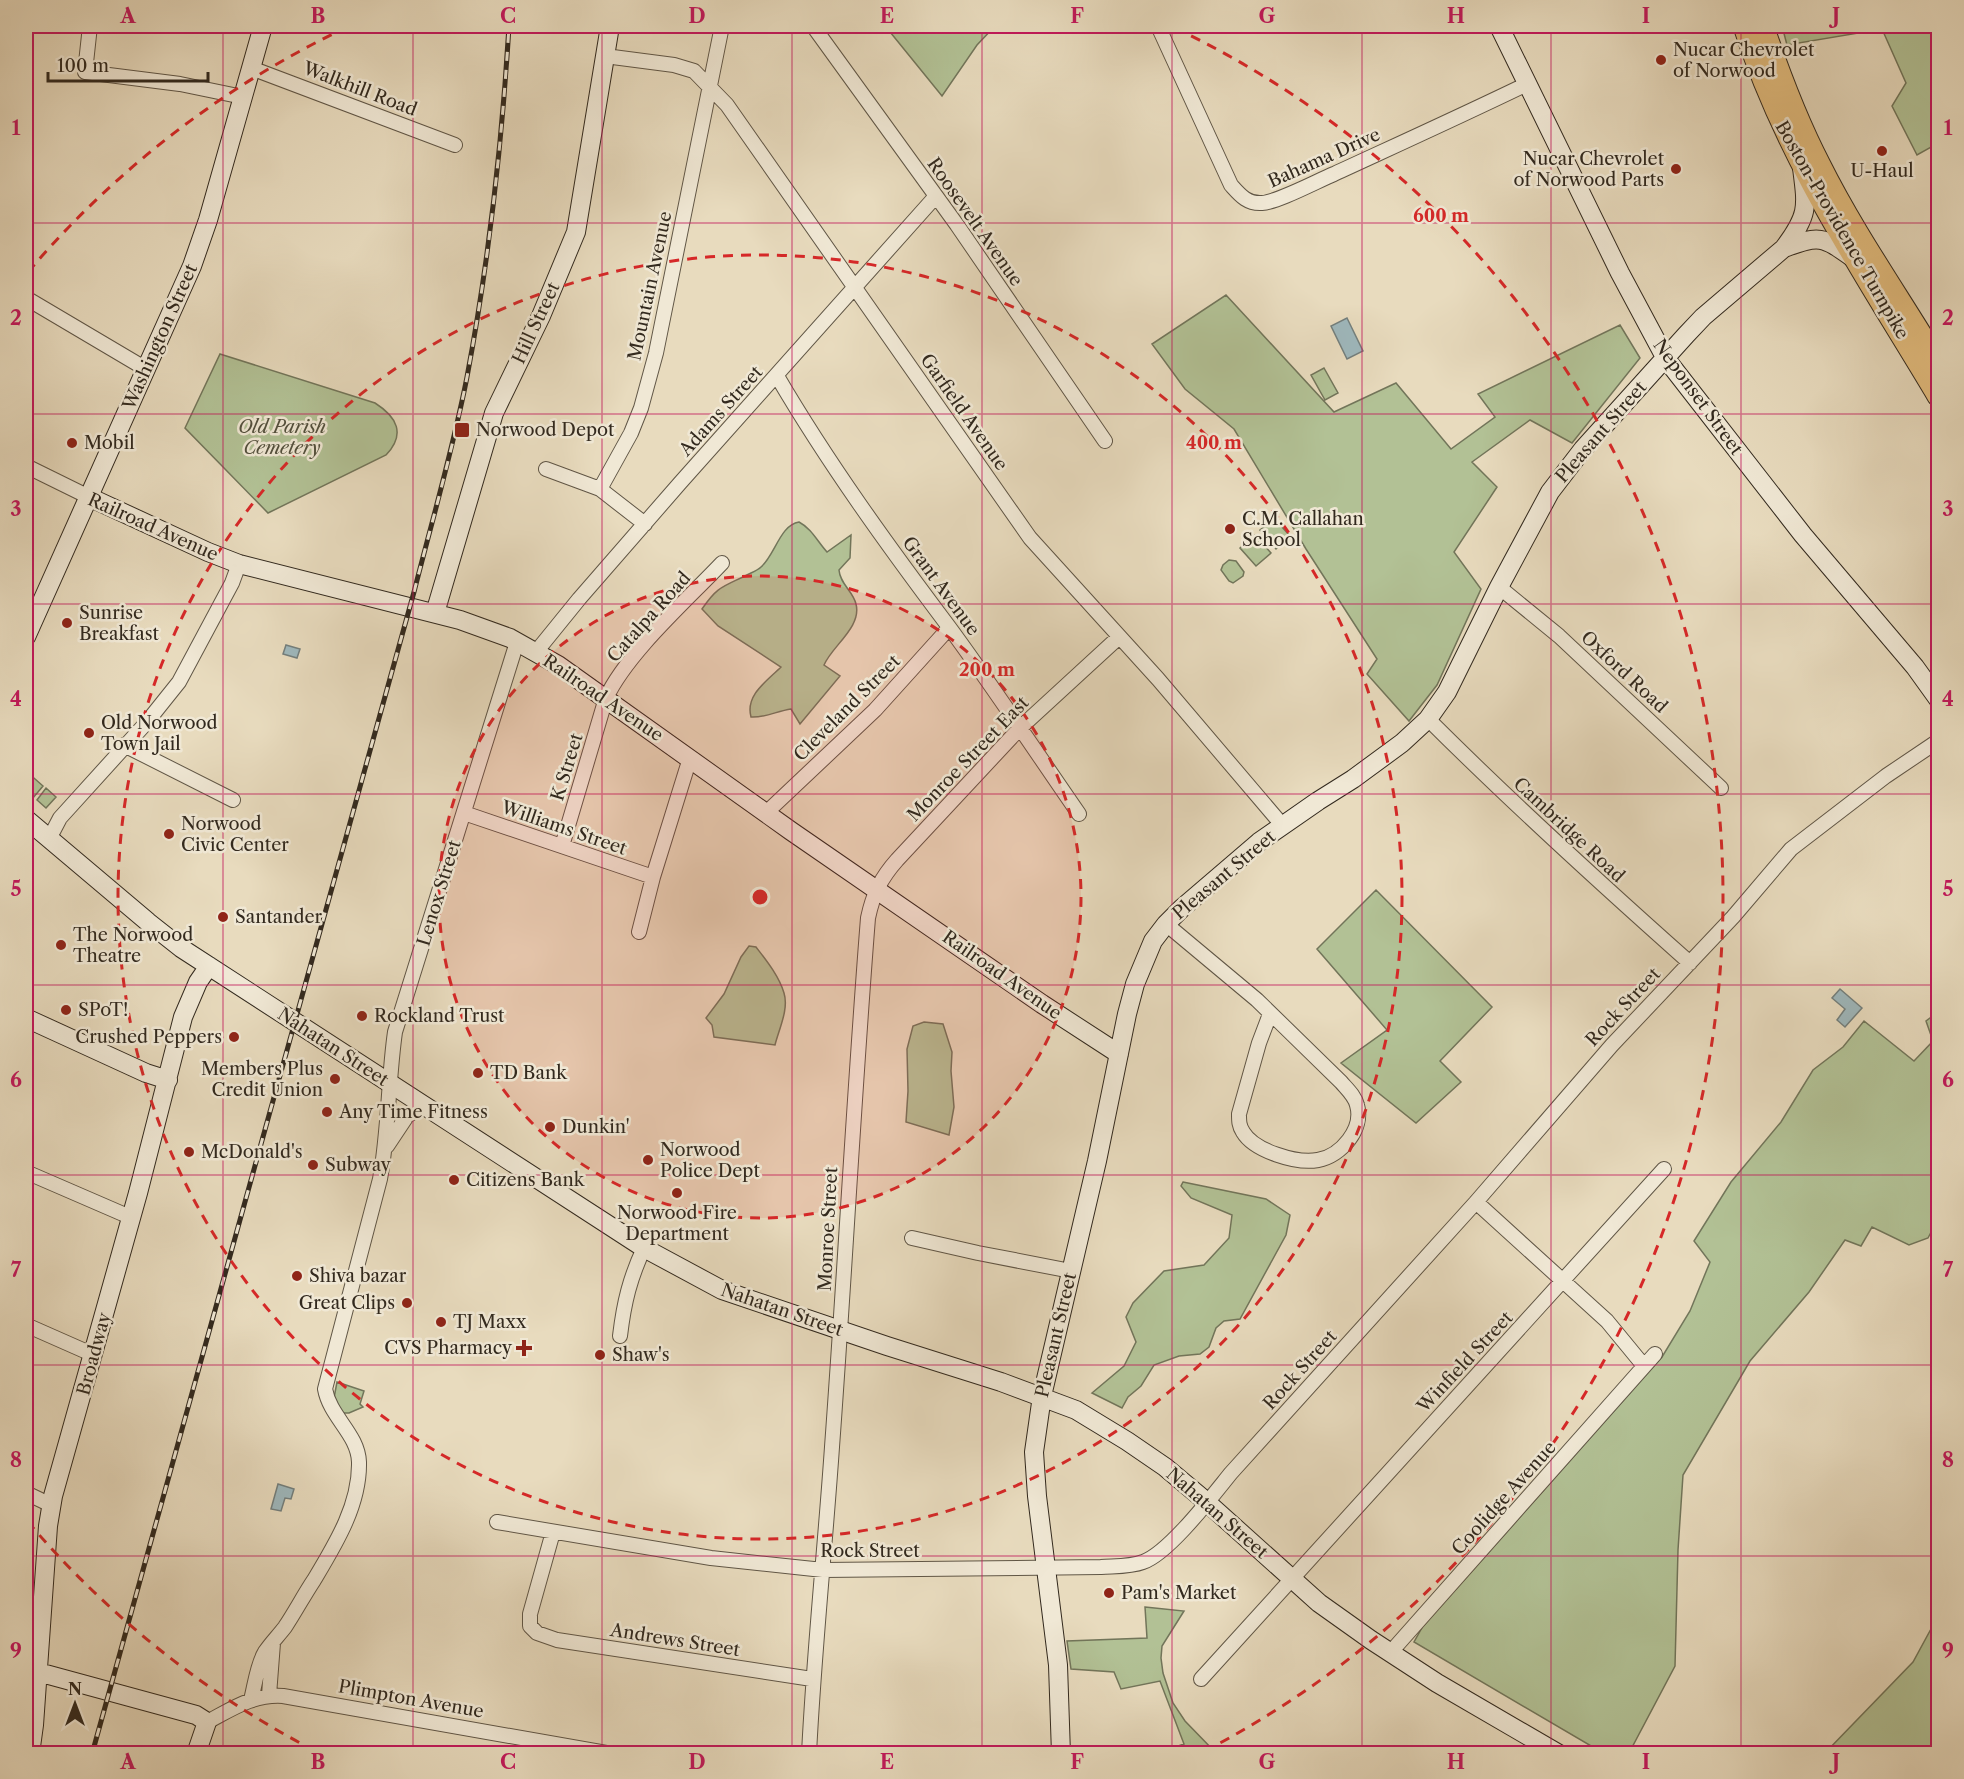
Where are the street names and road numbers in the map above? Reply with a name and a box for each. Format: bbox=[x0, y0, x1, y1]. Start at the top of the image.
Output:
street label: Walkhill Road bbox=[299, 57, 420, 121]
street label: Boston-Providence Turnpike bbox=[1770, 117, 1914, 343]
street label: Bahama Drive bbox=[1265, 123, 1383, 193]
street label: Roosevelt Avenue bbox=[922, 154, 1028, 290]
street label: Mountain Avenue bbox=[623, 209, 677, 363]
street label: Washington Street bbox=[118, 260, 202, 414]
street label: Hill Street bbox=[508, 278, 565, 367]
street label: Neponset Street bbox=[1649, 335, 1748, 460]
street label: Garfield Avenue bbox=[916, 349, 1012, 475]
street label: Adams Street bbox=[674, 361, 768, 461]
street label: Pleasant Street bbox=[1551, 376, 1652, 487]
street label: Railroad Avenue bbox=[84, 488, 222, 566]
street label: Grant Avenue bbox=[898, 532, 984, 640]
street label: Catalpa Road bbox=[603, 567, 695, 667]
street label: Oxford Road bbox=[1576, 626, 1672, 718]
street label: Railroad Avenue bbox=[539, 650, 667, 746]
street label: Cleveland Street bbox=[789, 650, 905, 766]
street label: Monroe Street East bbox=[903, 692, 1034, 826]
street label: K Street bbox=[546, 730, 588, 803]
street label: Cambridge Road bbox=[1509, 773, 1629, 887]
street label: Williams Street bbox=[497, 796, 630, 860]
street label: Pleasant Street bbox=[1168, 825, 1280, 924]
street label: Lenox Street bbox=[412, 837, 466, 949]
street label: Railroad Avenue bbox=[938, 926, 1066, 1024]
street label: Rock Street bbox=[1581, 963, 1665, 1051]
street label: Nahatan Street bbox=[273, 1003, 393, 1091]
street label: Monroe Street bbox=[814, 1166, 842, 1292]
street label: Pleasant Street bbox=[1031, 1270, 1081, 1400]
street label: Nahatan Street bbox=[718, 1279, 847, 1341]
street label: Winfield Street bbox=[1412, 1306, 1518, 1418]
street label: Broadway bbox=[72, 1309, 116, 1398]
street label: Rock Street bbox=[1259, 1325, 1342, 1414]
street label: Coolidge Avenue bbox=[1447, 1437, 1561, 1559]
street label: Nahatan Street bbox=[1162, 1463, 1273, 1564]
street label: Rock Street bbox=[820, 1540, 920, 1562]
street label: Andrews Street bbox=[608, 1619, 742, 1661]
street label: Plimpton Avenue bbox=[337, 1675, 485, 1723]

